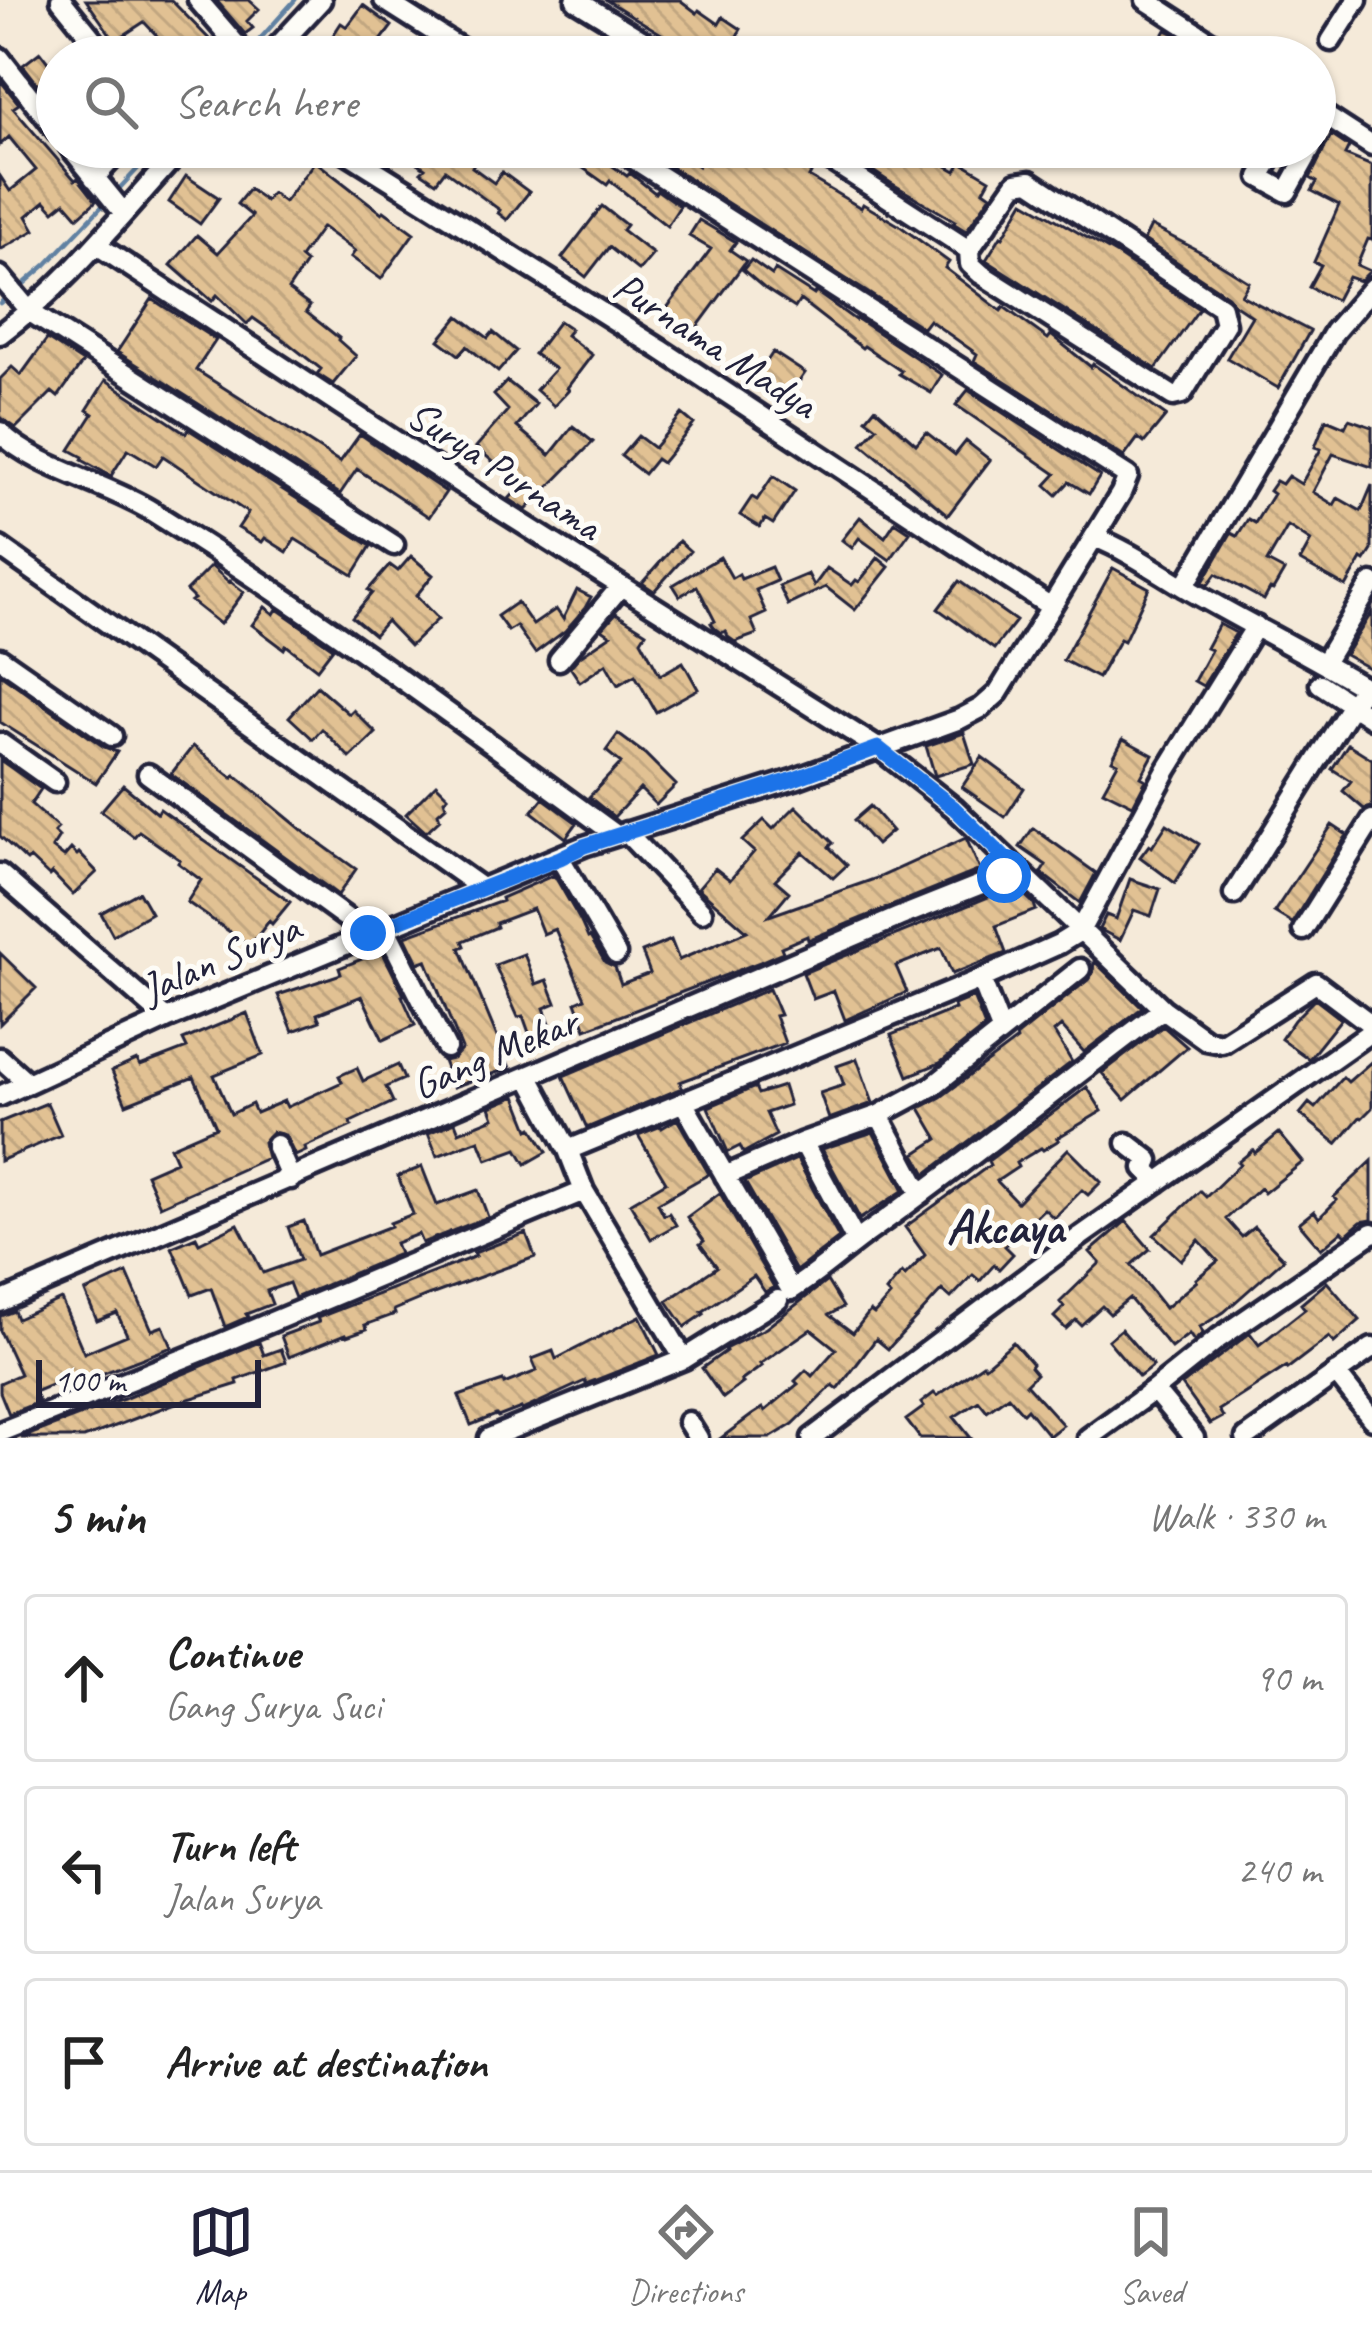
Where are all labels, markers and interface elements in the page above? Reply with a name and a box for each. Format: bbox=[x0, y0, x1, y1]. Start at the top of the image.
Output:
search box bbox=[36, 36, 1336, 168]
icon: search bbox=[78, 69, 144, 135]
text: Search here bbox=[174, 74, 357, 131]
street label: Purnama Madya bbox=[604, 260, 829, 432]
street label: Surya Purnama bbox=[397, 388, 614, 554]
route start bbox=[977, 849, 1031, 903]
street label: Jalan Surya bbox=[131, 900, 310, 1016]
route end bbox=[341, 906, 395, 960]
street label: Gang Mekar bbox=[404, 993, 589, 1112]
district label: Akcaya bbox=[946, 1197, 1067, 1257]
scale bar bbox=[36, 1354, 261, 1407]
text: 100 m bbox=[54, 1360, 125, 1402]
text: 5 min bbox=[48, 1484, 145, 1548]
text: Walk · 330 m bbox=[1148, 1492, 1324, 1541]
text: Continue bbox=[165, 1625, 299, 1682]
icon: ahead bbox=[51, 1645, 117, 1711]
text: 90 m bbox=[1255, 1654, 1321, 1703]
text: Gang Surya Suci bbox=[165, 1682, 381, 1731]
text: Turn left bbox=[165, 1817, 295, 1874]
icon: left bbox=[51, 1837, 117, 1903]
text: 240 m bbox=[1237, 1846, 1321, 1895]
text: Jalan Surya bbox=[165, 1874, 320, 1923]
icon: arrive bbox=[51, 2029, 117, 2095]
text: Arrive at destination bbox=[165, 2034, 487, 2091]
tab: Map bbox=[188, 2199, 254, 2313]
tab: Directions bbox=[629, 2199, 743, 2313]
tab: Saved bbox=[1118, 2199, 1184, 2313]

